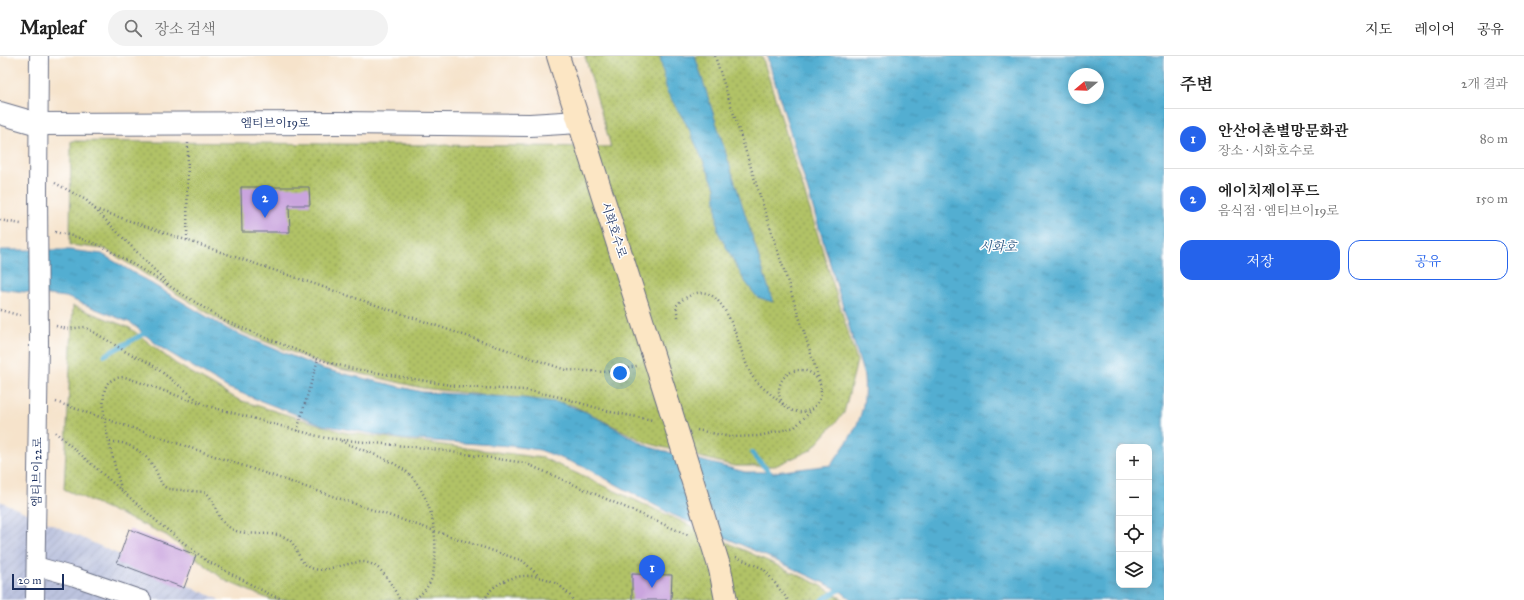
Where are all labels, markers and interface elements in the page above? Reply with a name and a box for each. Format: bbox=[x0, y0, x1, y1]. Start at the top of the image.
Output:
search box bbox=[108, 10, 388, 46]
text: Mapleaf bbox=[20, 16, 84, 39]
icon: search bbox=[122, 17, 144, 39]
text: 장소 검색 bbox=[154, 20, 216, 38]
text: 지도 bbox=[1365, 21, 1392, 38]
text: 레이어 bbox=[1414, 21, 1455, 38]
text: 공유 bbox=[1477, 21, 1504, 38]
north arrow bbox=[1068, 68, 1104, 104]
text: 주변 bbox=[1180, 74, 1213, 95]
text: 2개 결과 bbox=[1461, 76, 1508, 92]
street label: 엠티브이19로 bbox=[240, 116, 310, 130]
text: 안산어촌별망문화관 bbox=[1218, 122, 1348, 140]
text: 1 bbox=[1190, 131, 1196, 147]
text: 80 m bbox=[1480, 131, 1508, 147]
text: 장소 · 시화호수로 bbox=[1218, 143, 1314, 159]
text: 에이치제이푸드 bbox=[1218, 182, 1319, 200]
pin: 2 bbox=[252, 185, 278, 218]
text: 2 bbox=[1190, 191, 1196, 207]
text: 150 m bbox=[1476, 191, 1508, 207]
street label: 시화호수로 bbox=[598, 200, 630, 260]
text: 음식점 · 엠티브이19로 bbox=[1218, 203, 1339, 219]
water label: 시화호 bbox=[979, 239, 1018, 255]
button: 저장 bbox=[1180, 240, 1340, 280]
button: 공유 bbox=[1348, 240, 1508, 280]
your location bbox=[610, 363, 630, 383]
street label: 엠티브이22로 bbox=[29, 437, 45, 507]
map controls bbox=[1116, 444, 1152, 588]
button: + bbox=[1116, 444, 1152, 480]
button: − bbox=[1116, 480, 1152, 516]
button: locate bbox=[1116, 516, 1152, 552]
button: layers bbox=[1116, 552, 1152, 588]
pin: 1 bbox=[639, 555, 665, 588]
scale bar bbox=[12, 572, 64, 591]
text: 20 m bbox=[18, 574, 41, 587]

